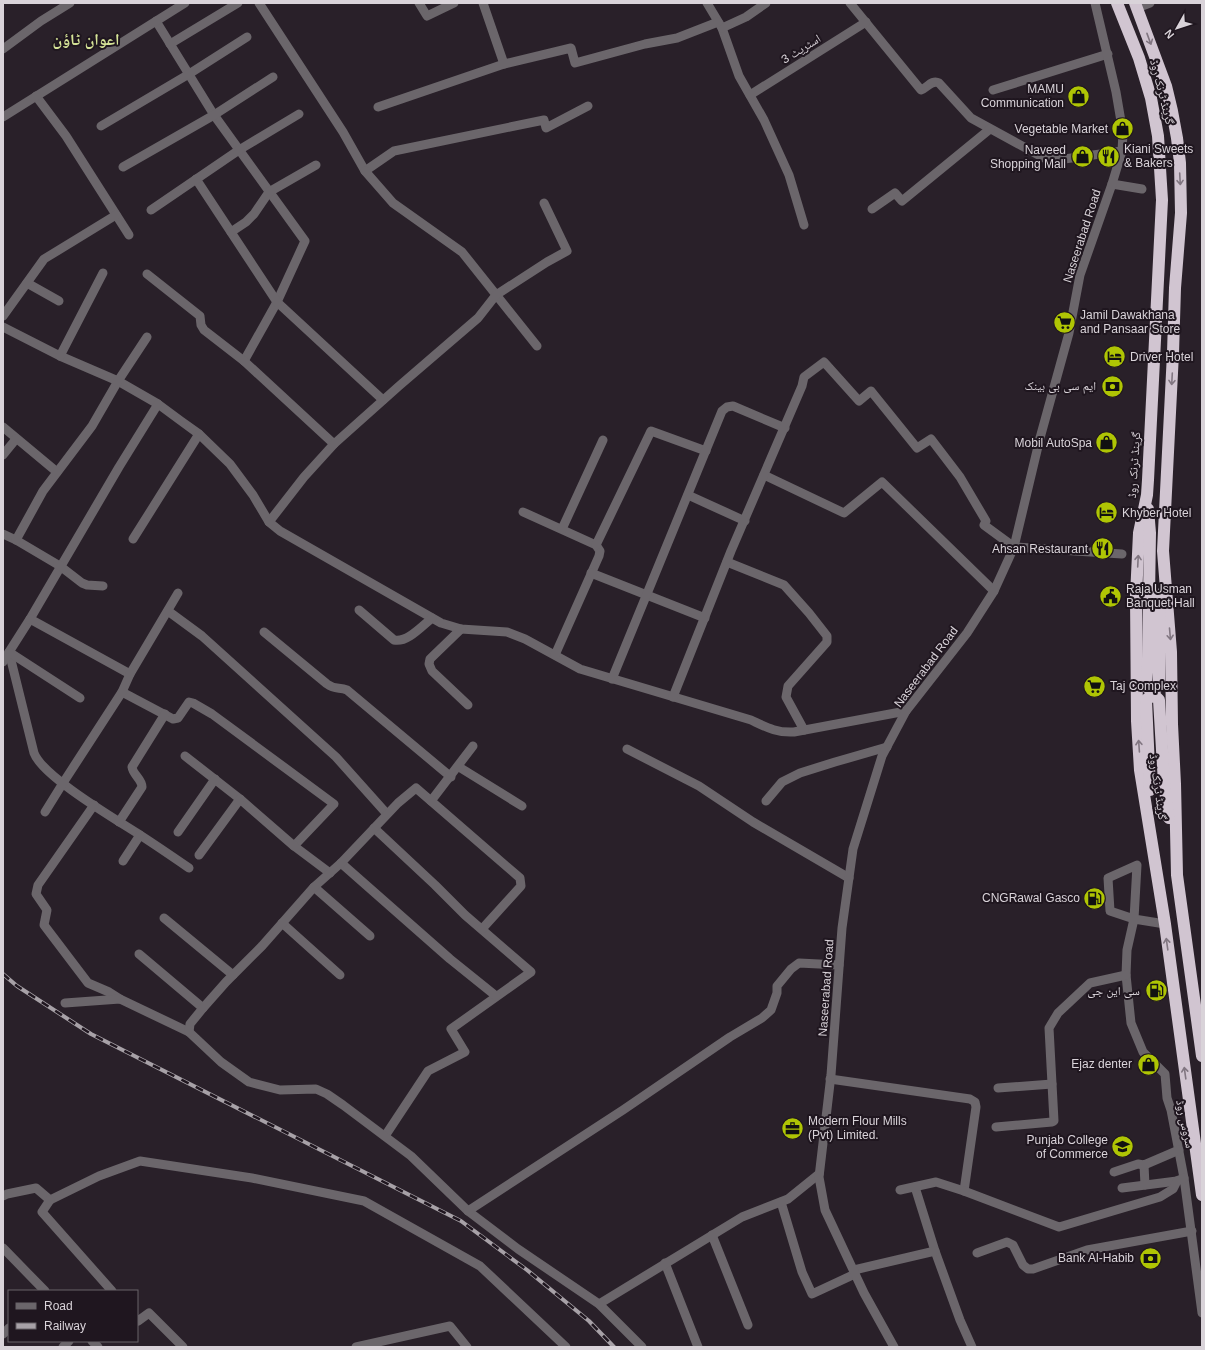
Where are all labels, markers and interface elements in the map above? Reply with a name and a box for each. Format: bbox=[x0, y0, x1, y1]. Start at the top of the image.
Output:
north arrow bbox=[1157, 8, 1197, 48]
text: N bbox=[1162, 27, 1176, 41]
district label: اعوان ٹاؤن bbox=[53, 31, 120, 49]
street label: اسٹریٹ 3 bbox=[779, 31, 824, 67]
one-way arrow bbox=[1146, 33, 1153, 46]
street label: گرینڈ ٹرنک روڈ bbox=[1147, 58, 1177, 126]
place label: MAMU Communication bbox=[981, 82, 1064, 110]
shop icon: MAMU Communication bbox=[1066, 83, 1092, 109]
shop icon: Vegetable Market bbox=[1110, 116, 1136, 142]
place label: Vegetable Market bbox=[1015, 122, 1109, 136]
place label: Kiani Sweets & Bakers bbox=[1124, 142, 1193, 170]
place label: Naveed Shopping Mall bbox=[990, 143, 1066, 171]
restaurant icon: Kiani Sweets & Bakers bbox=[1095, 143, 1121, 169]
shop icon: Naveed Shopping Mall bbox=[1069, 144, 1095, 170]
one-way arrow bbox=[1177, 172, 1184, 185]
street label: Naseerabad Road bbox=[1060, 188, 1104, 284]
place label: Jamil Dawakhana and Pansaar Store bbox=[1080, 308, 1180, 336]
supermarket icon: Jamil Dawakhana and Pansaar Store bbox=[1051, 309, 1077, 335]
hotel icon: Driver Hotel bbox=[1102, 344, 1128, 370]
place label: Driver Hotel bbox=[1130, 350, 1193, 364]
one-way arrow bbox=[1168, 372, 1175, 385]
bank icon: ایم سی بی بینک bbox=[1099, 373, 1125, 399]
place label: ایم سی بی بینک bbox=[1025, 379, 1096, 394]
shop icon: Mobil AutoSpa bbox=[1094, 430, 1120, 456]
street label: گرینڈ ٹرنک روڈ bbox=[1125, 431, 1144, 499]
place label: Mobil AutoSpa bbox=[1015, 436, 1092, 450]
hotel icon: Khyber Hotel bbox=[1093, 500, 1119, 526]
place label: Khyber Hotel bbox=[1122, 506, 1191, 520]
restaurant icon: Ahsan Restaurant bbox=[1090, 536, 1116, 562]
place label: Ahsan Restaurant bbox=[992, 542, 1089, 556]
one-way arrow bbox=[1134, 554, 1141, 567]
place label: Raja Usman Banquet Hall bbox=[1126, 582, 1195, 610]
public building icon: Raja Usman Banquet Hall bbox=[1098, 583, 1124, 609]
street label: Naseerabad Road bbox=[891, 624, 961, 710]
one-way arrow bbox=[1166, 627, 1174, 640]
supermarket icon: Taj Complex bbox=[1081, 673, 1107, 699]
place label: Taj Complex bbox=[1110, 679, 1176, 693]
one-way arrow bbox=[1135, 740, 1142, 753]
street label: گرینڈ ٹرنک روڈ bbox=[1146, 753, 1170, 821]
fuel station icon: CNGRawal Gasco bbox=[1082, 885, 1108, 911]
place label: CNGRawal Gasco bbox=[982, 891, 1080, 905]
one-way arrow bbox=[1163, 938, 1171, 951]
street label: Naseerabad Road bbox=[816, 939, 836, 1037]
fuel station icon: سی این جی bbox=[1143, 978, 1169, 1004]
place label: سی این جی bbox=[1087, 984, 1140, 998]
shop icon: Ejaz denter bbox=[1135, 1051, 1161, 1077]
place label: Ejaz denter bbox=[1071, 1057, 1132, 1071]
one-way arrow bbox=[1181, 1067, 1189, 1080]
street label: سروس روڈ bbox=[1173, 1099, 1197, 1150]
place label: Modern Flour Mills (Pvt) Limited. bbox=[808, 1114, 907, 1142]
office icon: Modern Flour Mills (Pvt) Limited. bbox=[780, 1115, 806, 1141]
place label: Punjab College of Commerce bbox=[1027, 1133, 1108, 1161]
school or university icon: Punjab College of Commerce bbox=[1110, 1134, 1136, 1160]
bank icon: Bank Al-Habib bbox=[1137, 1245, 1163, 1271]
place label: Bank Al-Habib bbox=[1058, 1251, 1134, 1265]
legend bbox=[8, 1290, 138, 1342]
text: Road bbox=[44, 1299, 73, 1313]
text: Railway bbox=[44, 1319, 86, 1333]

